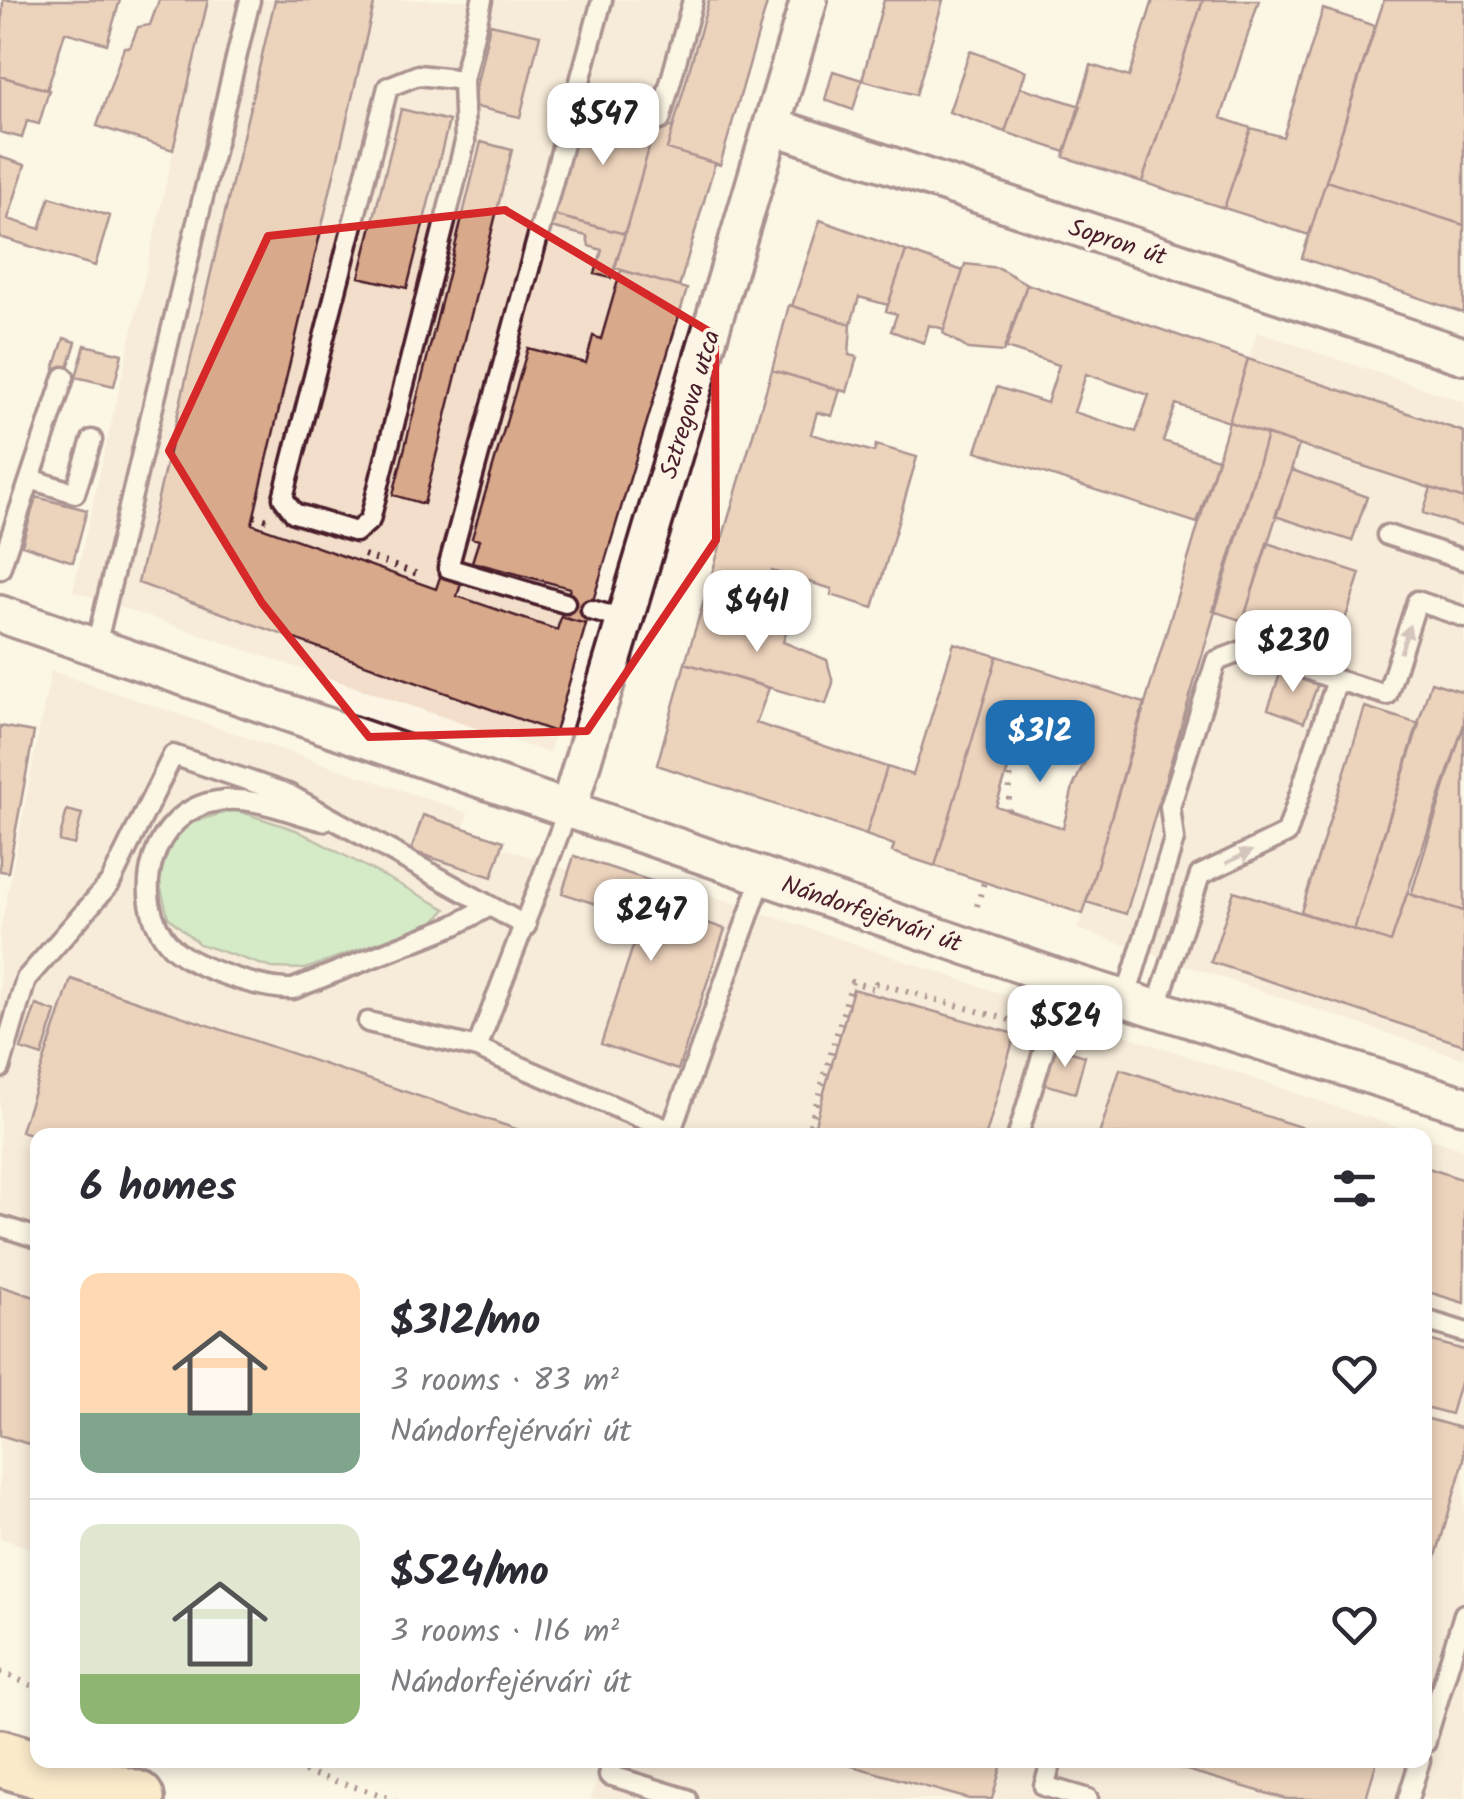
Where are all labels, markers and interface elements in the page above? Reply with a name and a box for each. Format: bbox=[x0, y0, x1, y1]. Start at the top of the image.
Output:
pin: $547 bbox=[544, 83, 662, 168]
text: $547 bbox=[569, 90, 637, 141]
street label: Sopron út bbox=[1063, 208, 1172, 278]
street label: Sztregova utca bbox=[649, 325, 732, 484]
pin: $441 bbox=[698, 570, 816, 655]
text: $441 bbox=[725, 577, 789, 628]
pin: $230 bbox=[1234, 610, 1352, 695]
text: $230 bbox=[1257, 617, 1329, 668]
one-way arrow bbox=[1398, 624, 1413, 654]
pin: $312 bbox=[981, 700, 1099, 785]
text: $312 bbox=[1008, 707, 1072, 758]
one-way arrow bbox=[1225, 849, 1254, 866]
street label: Nándorfejérvári út bbox=[776, 865, 967, 965]
pin: $247 bbox=[592, 879, 710, 964]
text: $247 bbox=[616, 886, 686, 937]
pin: $524 bbox=[1006, 985, 1124, 1070]
text: $524 bbox=[1029, 992, 1101, 1043]
text: 6 homes bbox=[80, 1155, 236, 1222]
icon: filters bbox=[1327, 1161, 1382, 1216]
text: $312/mo bbox=[390, 1289, 540, 1356]
icon: home bbox=[160, 1313, 280, 1433]
icon: heart bbox=[1327, 1346, 1382, 1401]
text: 3 rooms · 83 m² bbox=[390, 1356, 619, 1407]
text: Nándorfejérvári út bbox=[390, 1407, 631, 1458]
text: $524/mo bbox=[390, 1540, 549, 1607]
icon: home bbox=[160, 1564, 280, 1684]
icon: heart bbox=[1327, 1597, 1382, 1652]
text: 3 rooms · 116 m² bbox=[390, 1607, 619, 1658]
text: Nándorfejérvári út bbox=[390, 1658, 631, 1709]

